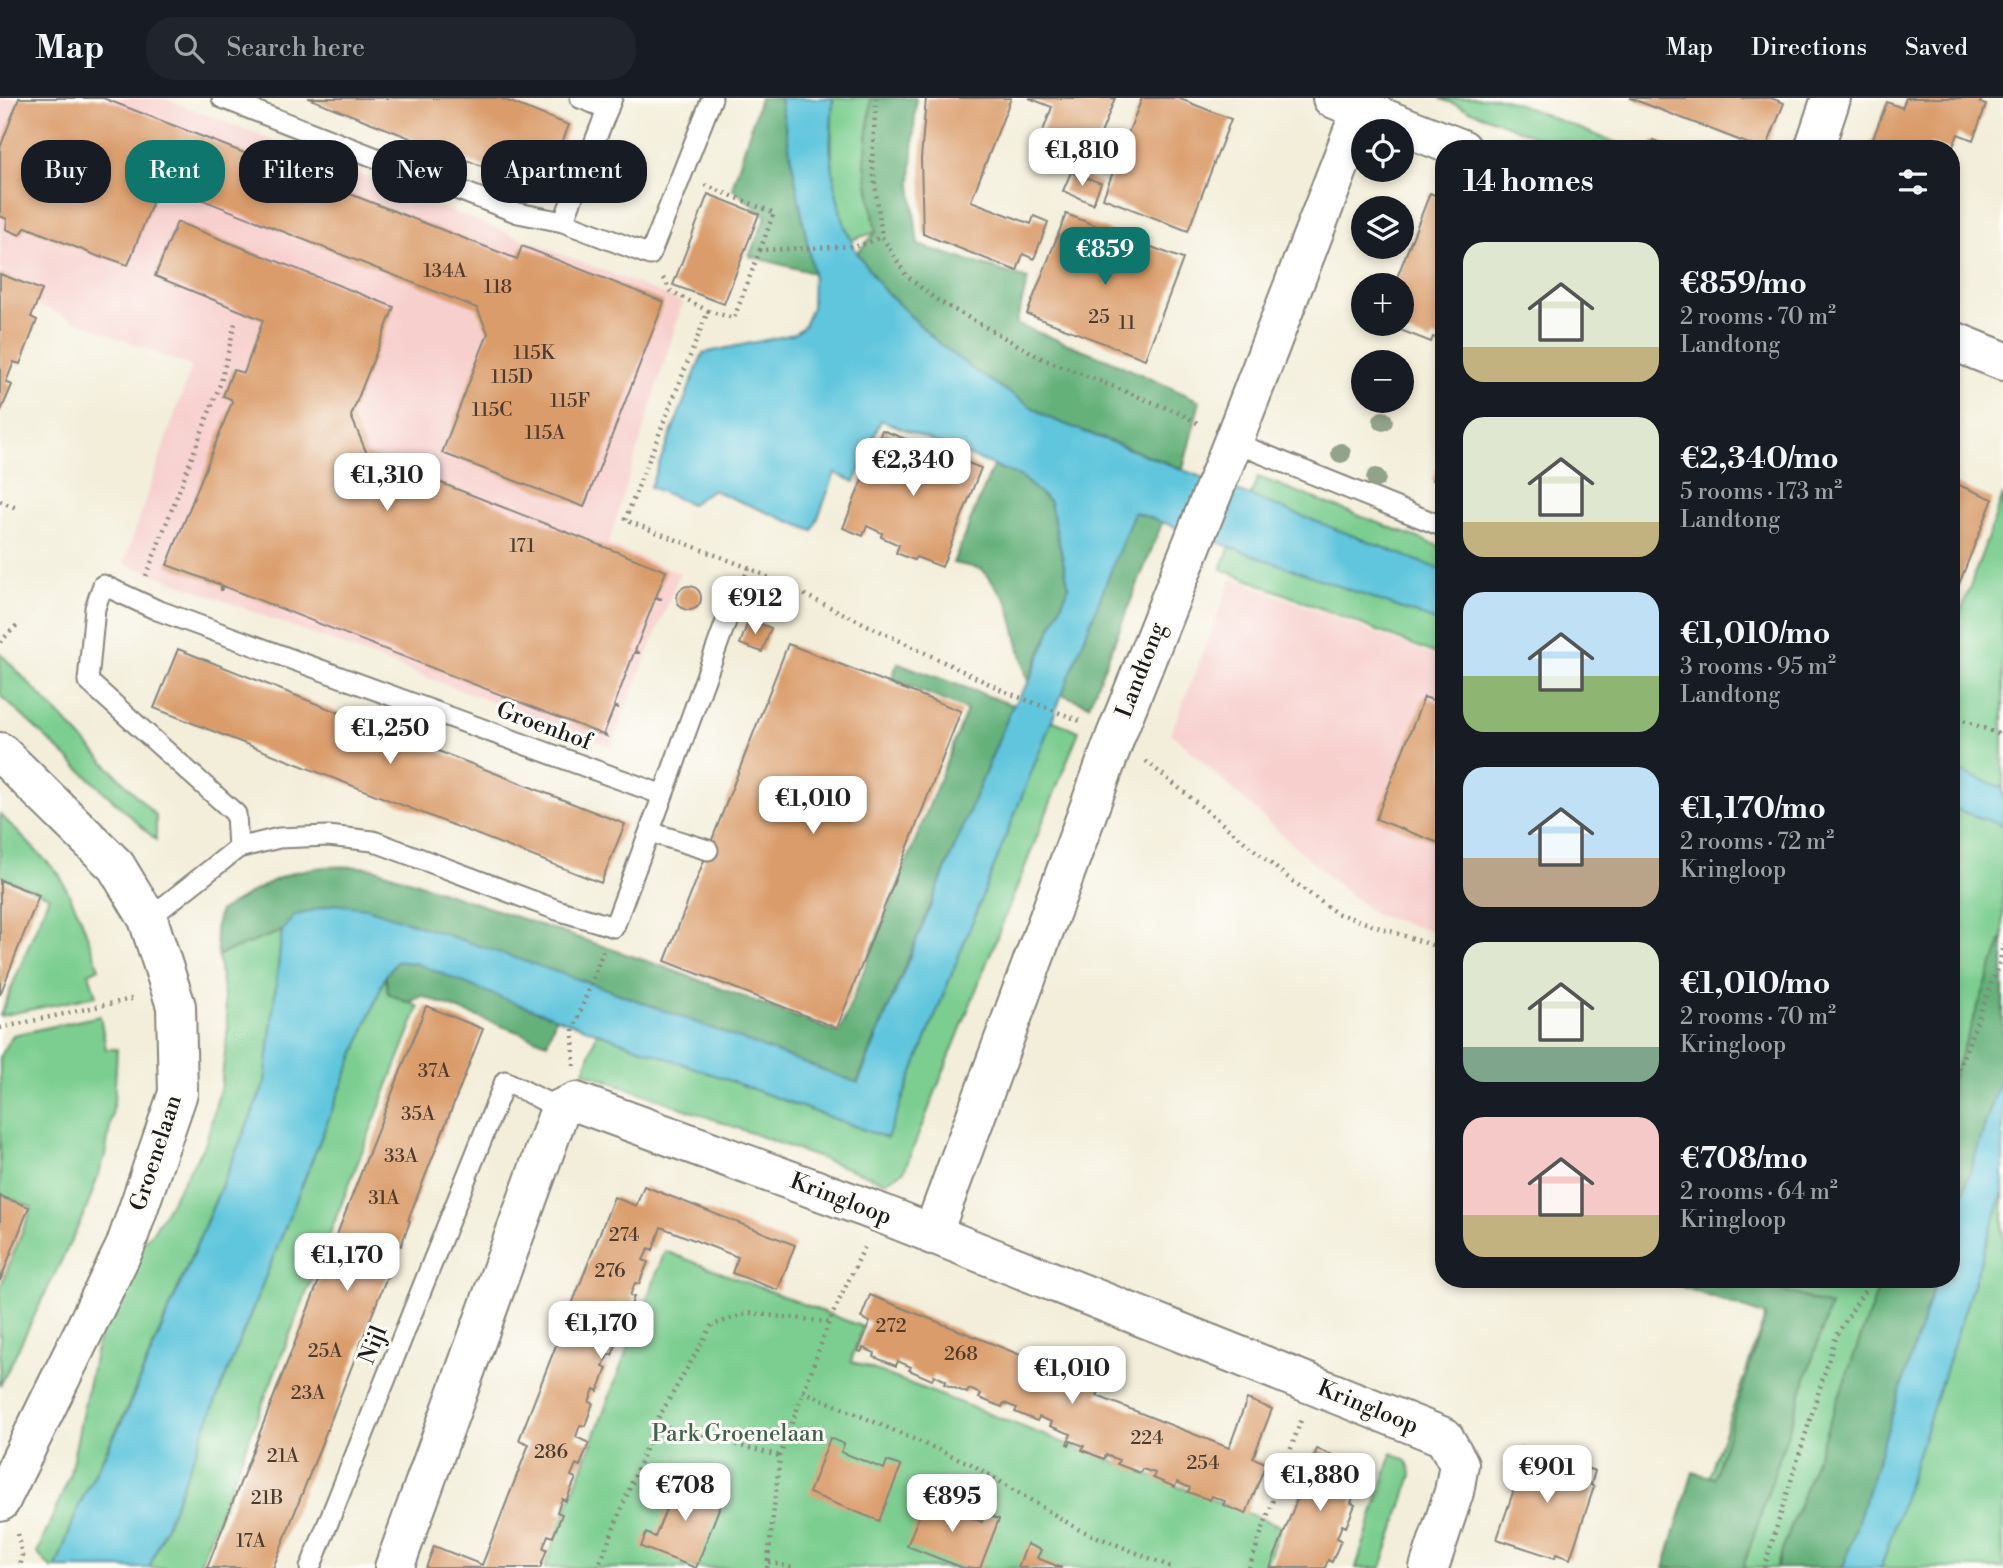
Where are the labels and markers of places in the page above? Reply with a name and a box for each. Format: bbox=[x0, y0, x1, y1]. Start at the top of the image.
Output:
pin: €1,810 bbox=[1025, 129, 1139, 188]
pin: €859 bbox=[1064, 228, 1146, 287]
pin: €2,340 bbox=[856, 438, 970, 498]
pin: €1,310 bbox=[330, 454, 444, 513]
pin: €912 bbox=[714, 576, 796, 636]
pin: €1,250 bbox=[333, 706, 447, 766]
pin: €1,010 bbox=[756, 776, 870, 836]
pin: €1,170 bbox=[290, 1234, 404, 1293]
pin: €1,170 bbox=[544, 1302, 658, 1361]
pin: €1,010 bbox=[1015, 1346, 1129, 1406]
pin: €901 bbox=[1506, 1446, 1588, 1505]
pin: €1,880 bbox=[1263, 1454, 1377, 1513]
pin: €708 bbox=[644, 1464, 726, 1523]
pin: €895 bbox=[911, 1474, 993, 1534]

